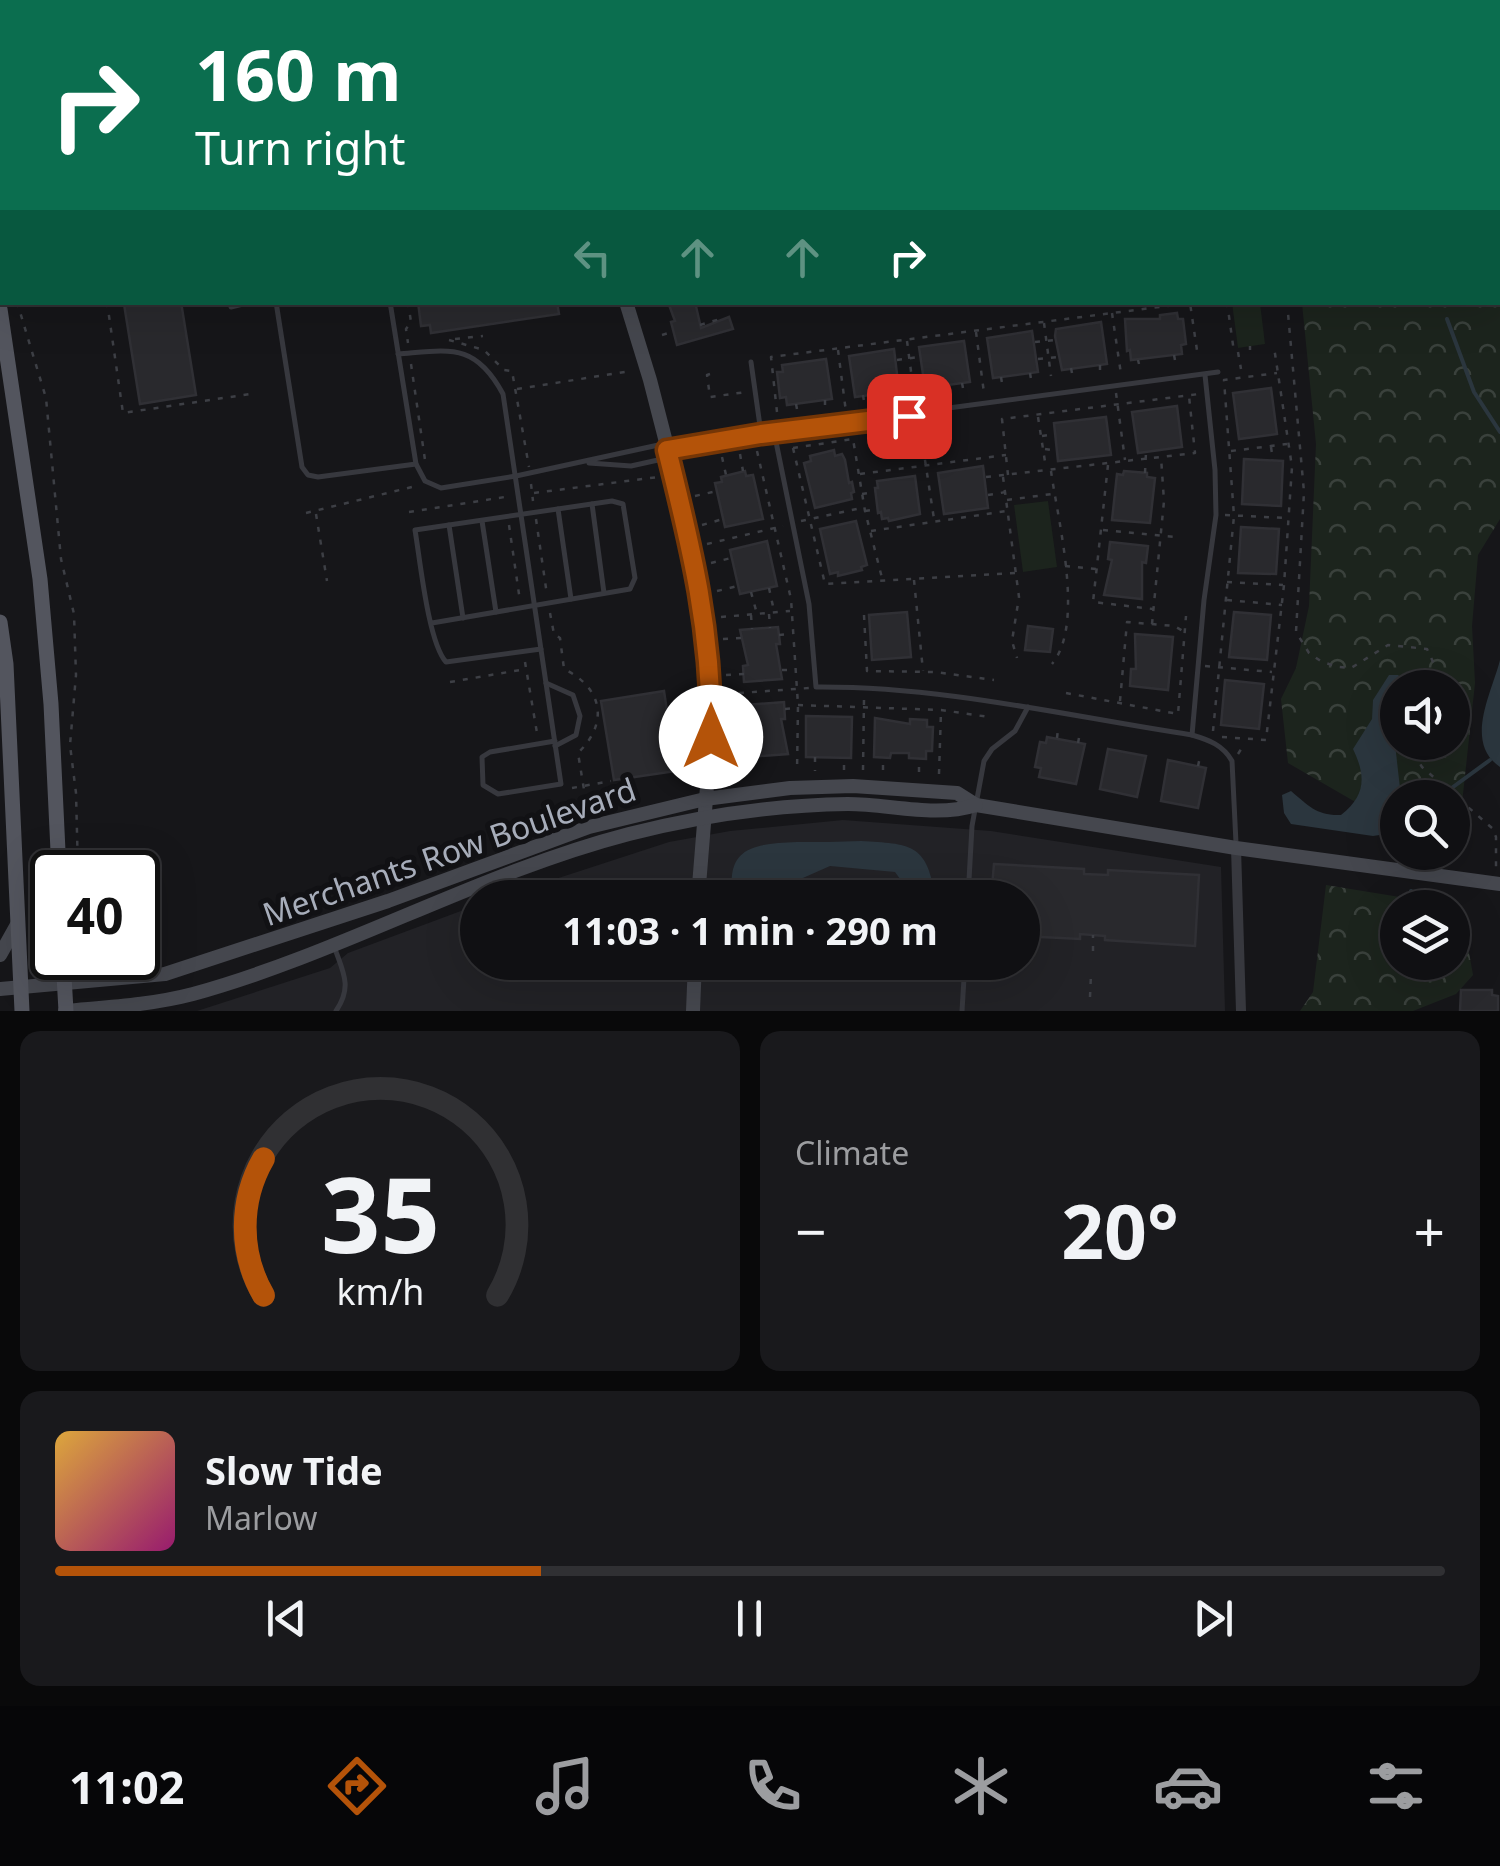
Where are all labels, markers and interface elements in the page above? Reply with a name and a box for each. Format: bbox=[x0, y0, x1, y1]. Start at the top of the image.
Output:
text: 160 m bbox=[195, 26, 402, 122]
icon: right bbox=[30, 40, 160, 170]
text: Turn right bbox=[195, 117, 406, 178]
icon: left bbox=[565, 230, 620, 285]
icon: ahead bbox=[670, 230, 725, 285]
icon: ahead bbox=[775, 230, 830, 285]
icon: right bbox=[880, 230, 935, 285]
pin bbox=[867, 374, 952, 459]
icon: arrive bbox=[882, 389, 937, 444]
map controls bbox=[1380, 670, 1470, 980]
button: sound bbox=[1380, 670, 1470, 760]
position arrow bbox=[659, 685, 763, 789]
street label: Merchants Row Boulevard bbox=[257, 767, 641, 935]
button: search bbox=[1380, 780, 1470, 870]
speed limit sign: 40 bbox=[30, 850, 160, 980]
button: layers bbox=[1380, 890, 1470, 980]
text: 11:03 · 1 min · 290 m bbox=[562, 904, 938, 956]
text: Climate bbox=[795, 1131, 909, 1174]
text: 35 bbox=[321, 1142, 439, 1283]
text: 20° bbox=[1061, 1179, 1179, 1281]
text: − bbox=[795, 1193, 826, 1268]
text: + bbox=[1414, 1193, 1445, 1268]
text: km/h bbox=[336, 1267, 424, 1315]
text: Slow Tide bbox=[205, 1444, 383, 1496]
text: Marlow bbox=[205, 1496, 317, 1539]
icon: previous bbox=[259, 1591, 314, 1646]
icon: pause bbox=[722, 1591, 777, 1646]
icon: next bbox=[1186, 1591, 1241, 1646]
icon: directions bbox=[322, 1751, 392, 1821]
icon: music bbox=[530, 1751, 600, 1821]
icon: phone bbox=[738, 1751, 808, 1821]
icon: climate bbox=[946, 1751, 1016, 1821]
icon: car bbox=[1153, 1751, 1223, 1821]
icon: filters bbox=[1361, 1751, 1431, 1821]
text: 11:02 bbox=[69, 1756, 184, 1817]

